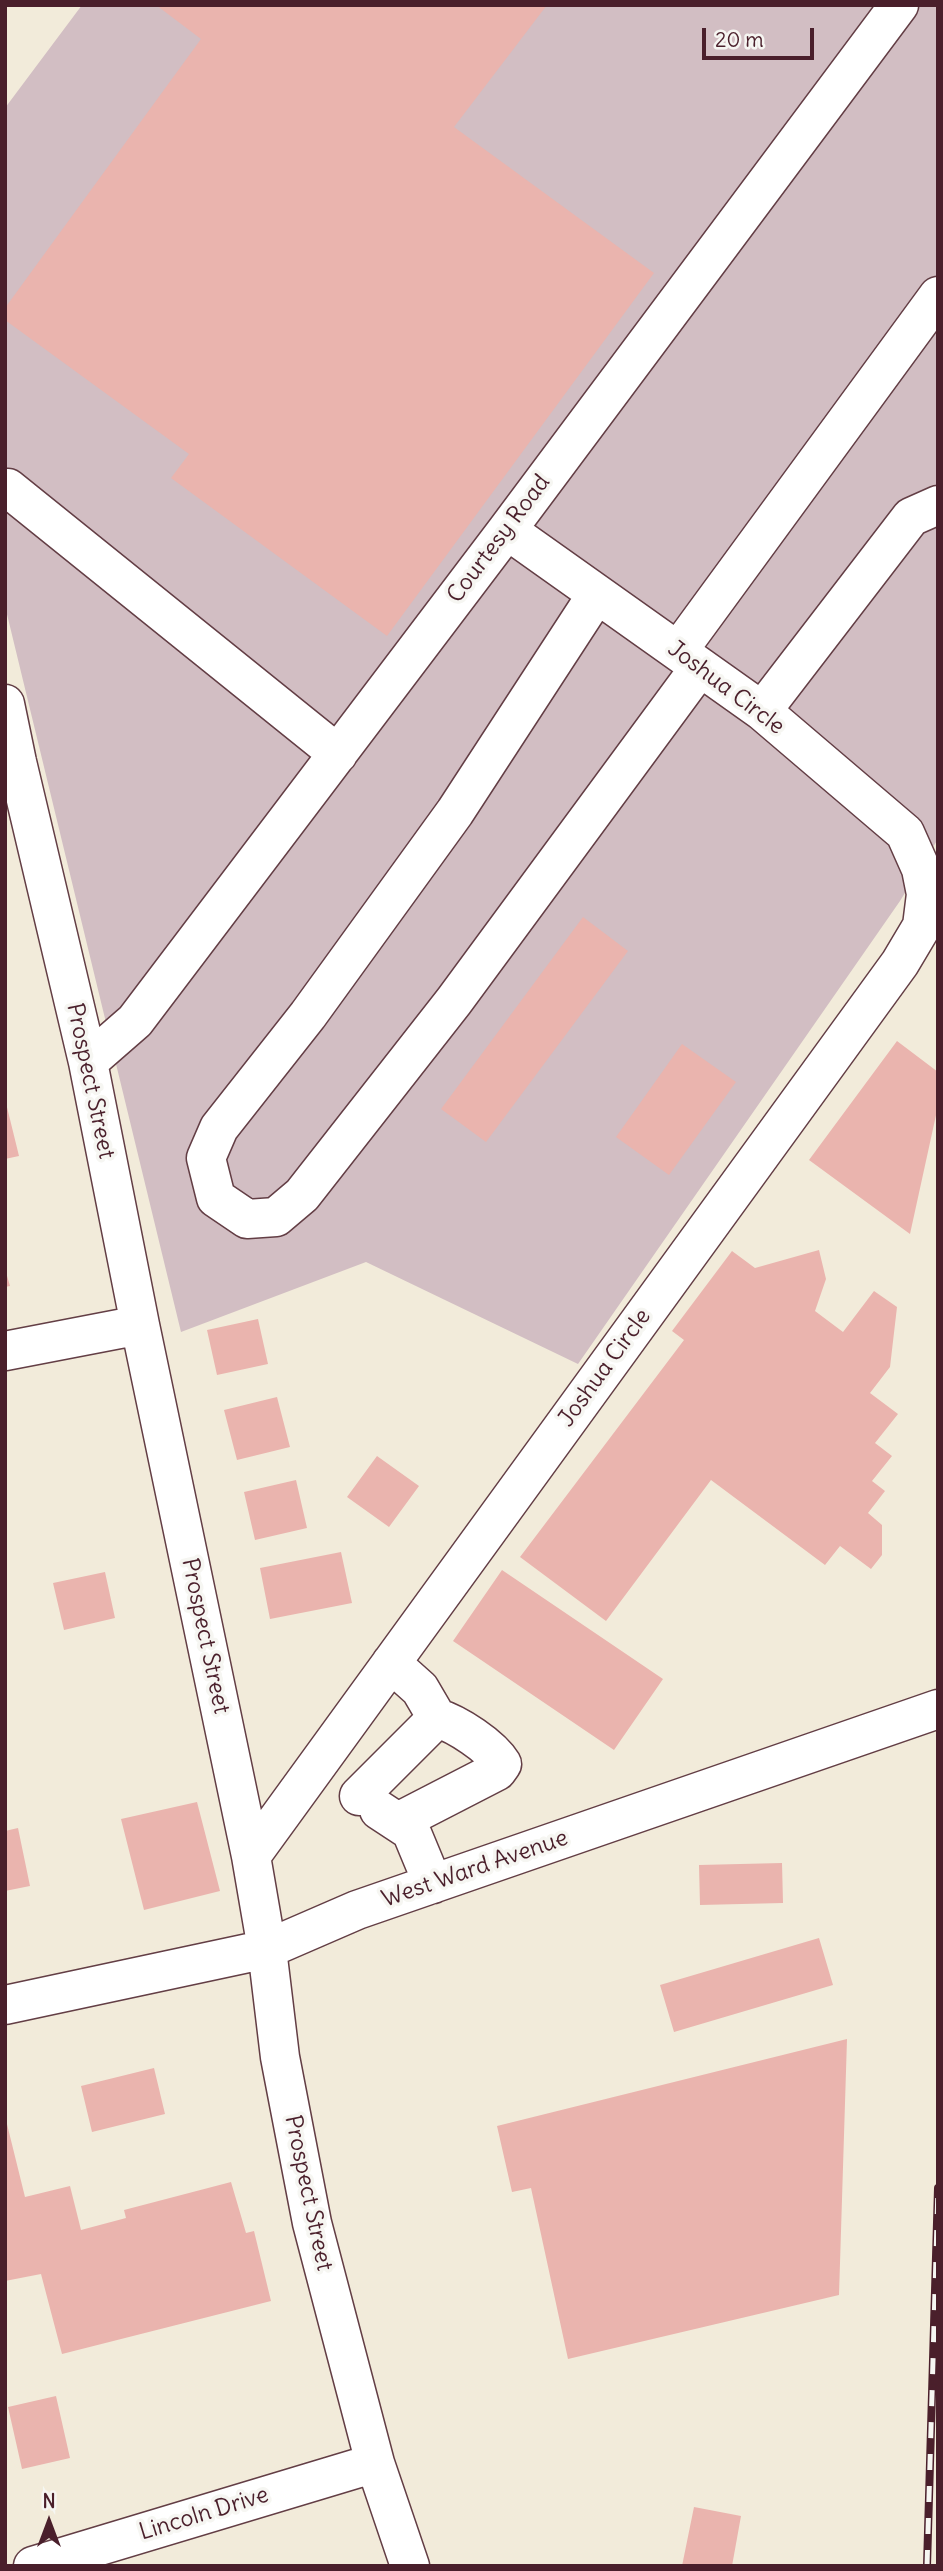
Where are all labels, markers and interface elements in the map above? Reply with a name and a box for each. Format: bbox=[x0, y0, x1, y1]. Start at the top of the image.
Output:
scale bar bbox=[705, 14, 817, 58]
text: 20 m bbox=[715, 26, 764, 53]
street label: Courtesy Road bbox=[442, 469, 556, 609]
street label: Joshua Circle bbox=[662, 635, 790, 741]
street label: Prospect Street bbox=[60, 1001, 120, 1161]
street label: Joshua Circle bbox=[553, 1304, 657, 1432]
street label: Prospect Street bbox=[175, 1556, 235, 1716]
street label: West Ward Avenue bbox=[378, 1824, 572, 1914]
street label: Prospect Street bbox=[278, 2113, 338, 2273]
street label: Lincoln Drive bbox=[136, 2481, 272, 2547]
north arrow bbox=[14, 2487, 84, 2557]
text: N bbox=[42, 2489, 56, 2513]

